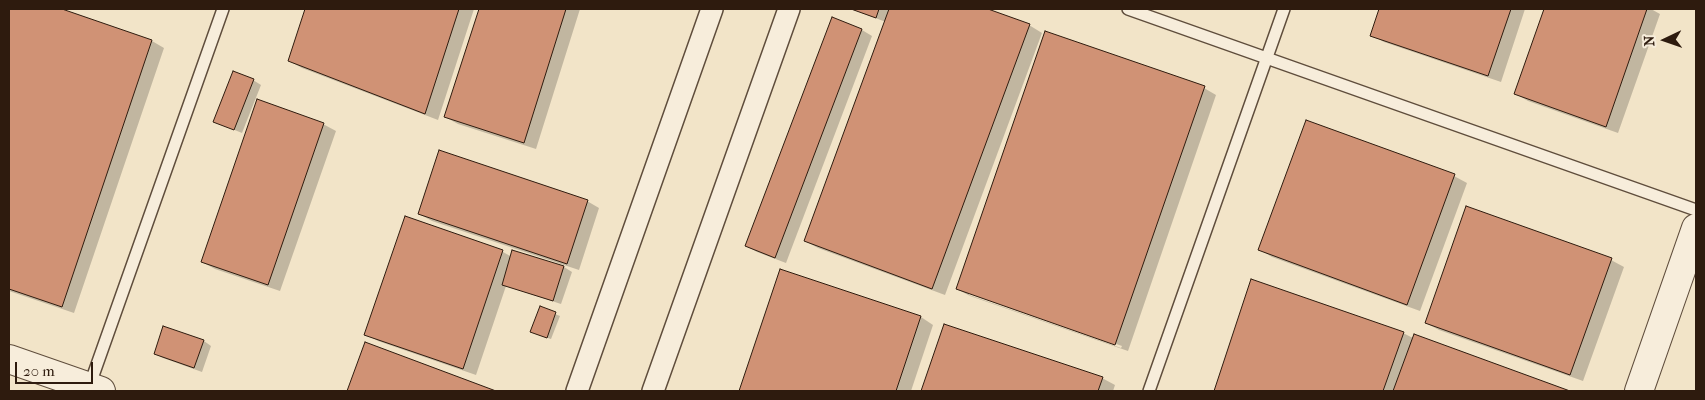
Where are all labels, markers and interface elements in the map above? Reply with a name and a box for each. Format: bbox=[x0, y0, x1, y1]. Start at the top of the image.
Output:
north arrow bbox=[1640, 15, 1690, 65]
text: N bbox=[1641, 35, 1658, 47]
scale bar bbox=[18, 352, 95, 384]
text: 20 m bbox=[23, 362, 55, 380]

